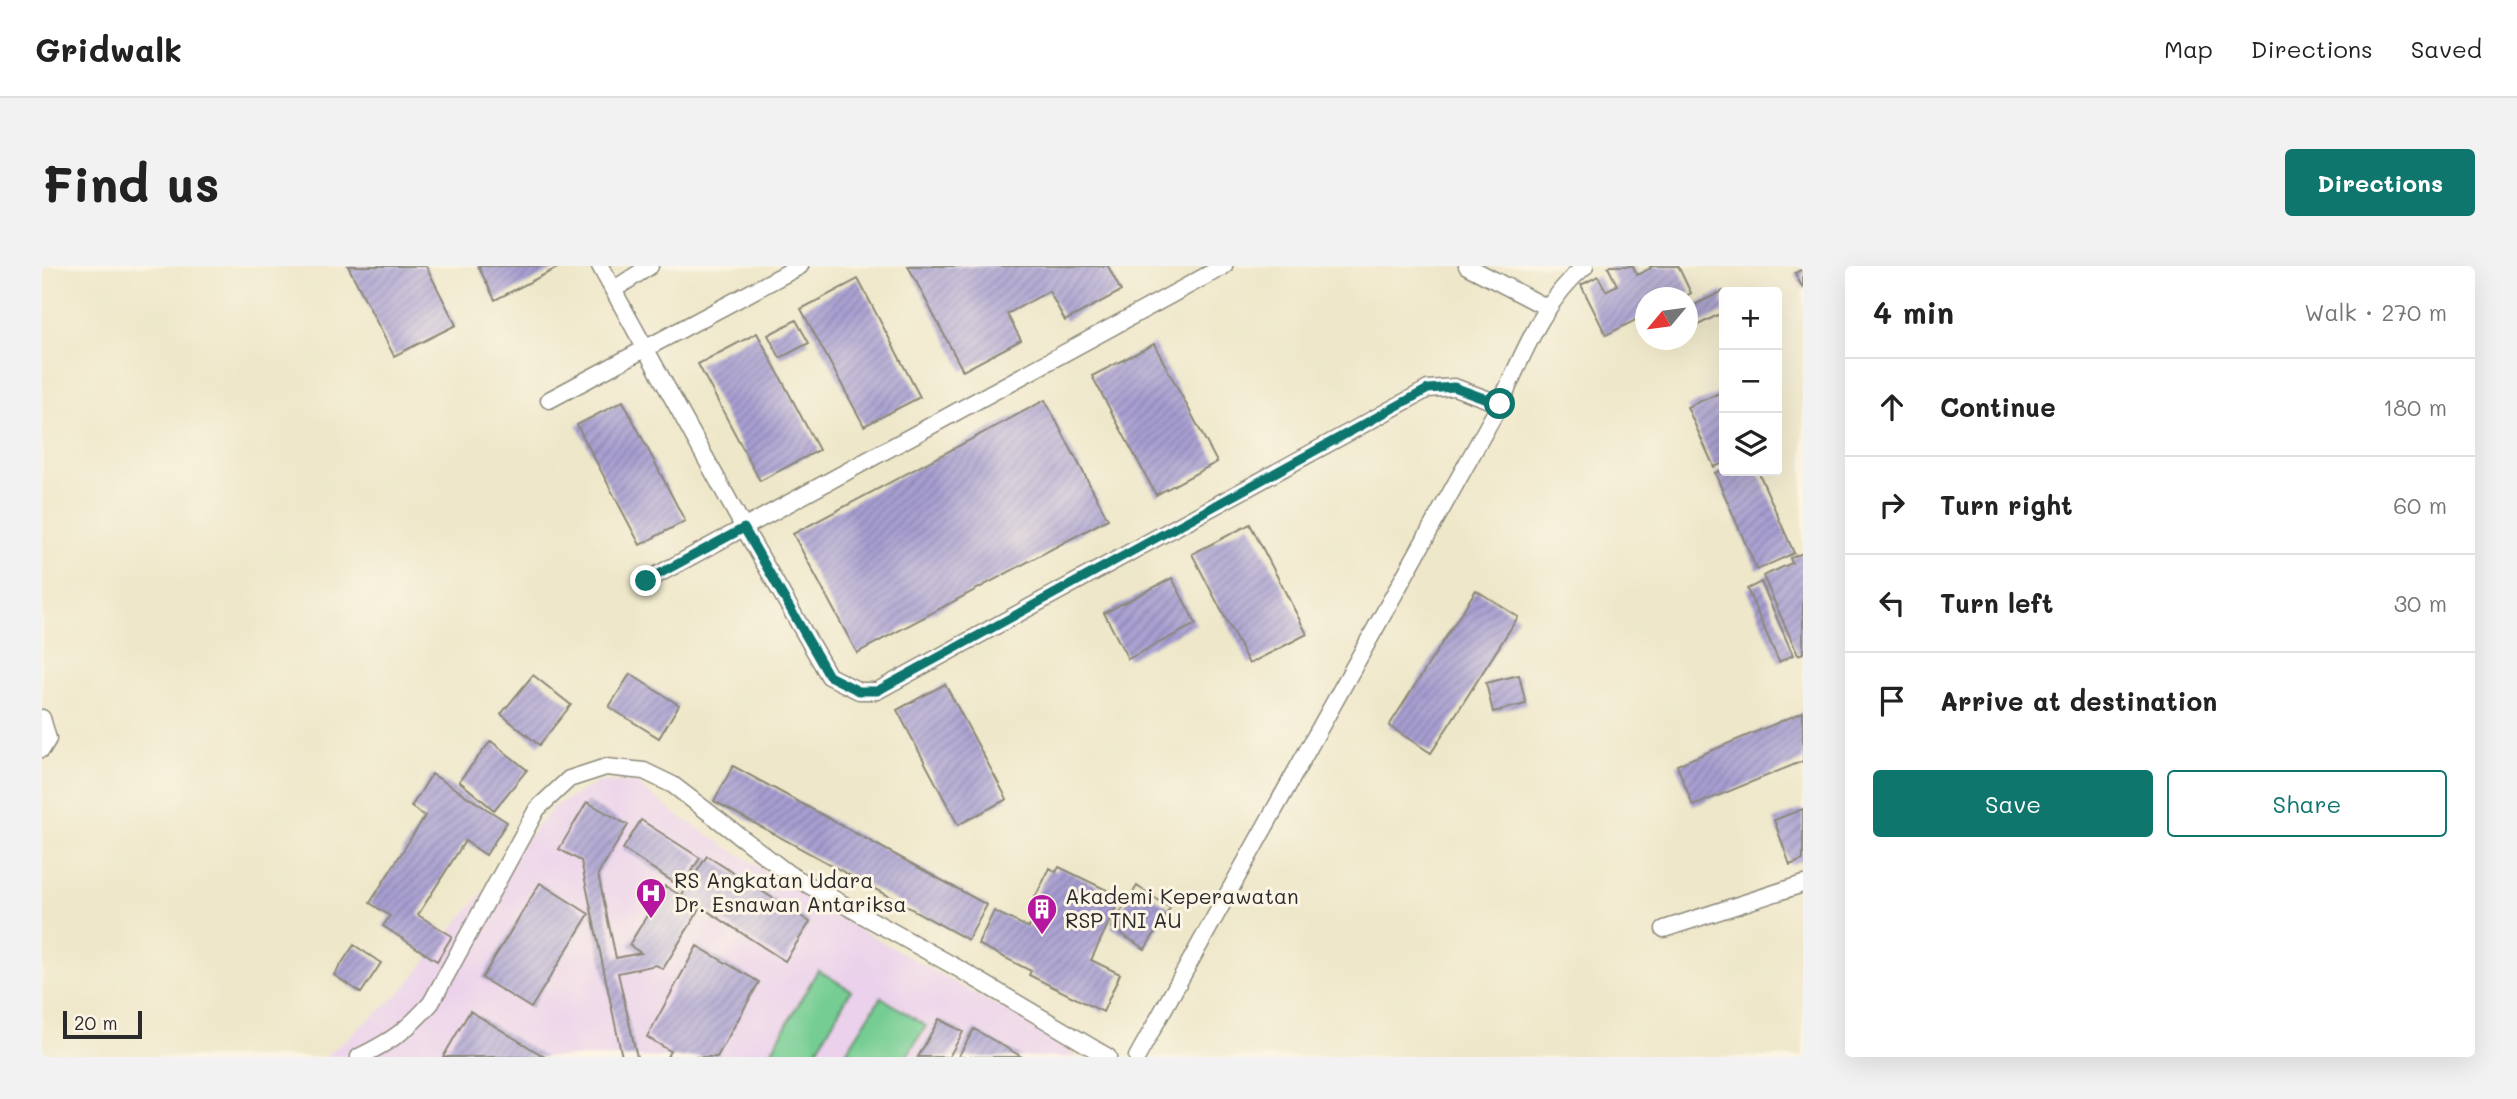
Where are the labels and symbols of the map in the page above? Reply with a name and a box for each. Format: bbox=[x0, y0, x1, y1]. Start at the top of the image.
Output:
north arrow bbox=[1635, 287, 1698, 350]
route start bbox=[1484, 388, 1515, 419]
route end bbox=[630, 565, 661, 596]
place label: RS Angkatan Udara Dr. Esnawan Antariksa bbox=[674, 866, 907, 917]
hospital icon: RS Angkatan Udara Dr. Esnawan Antariksa bbox=[634, 876, 668, 920]
place label: Akademi Keperawatan RSP TNI AU bbox=[1065, 882, 1299, 933]
building icon: Akademi Keperawatan RSP TNI AU bbox=[1025, 892, 1059, 936]
scale bar bbox=[63, 1008, 142, 1040]

